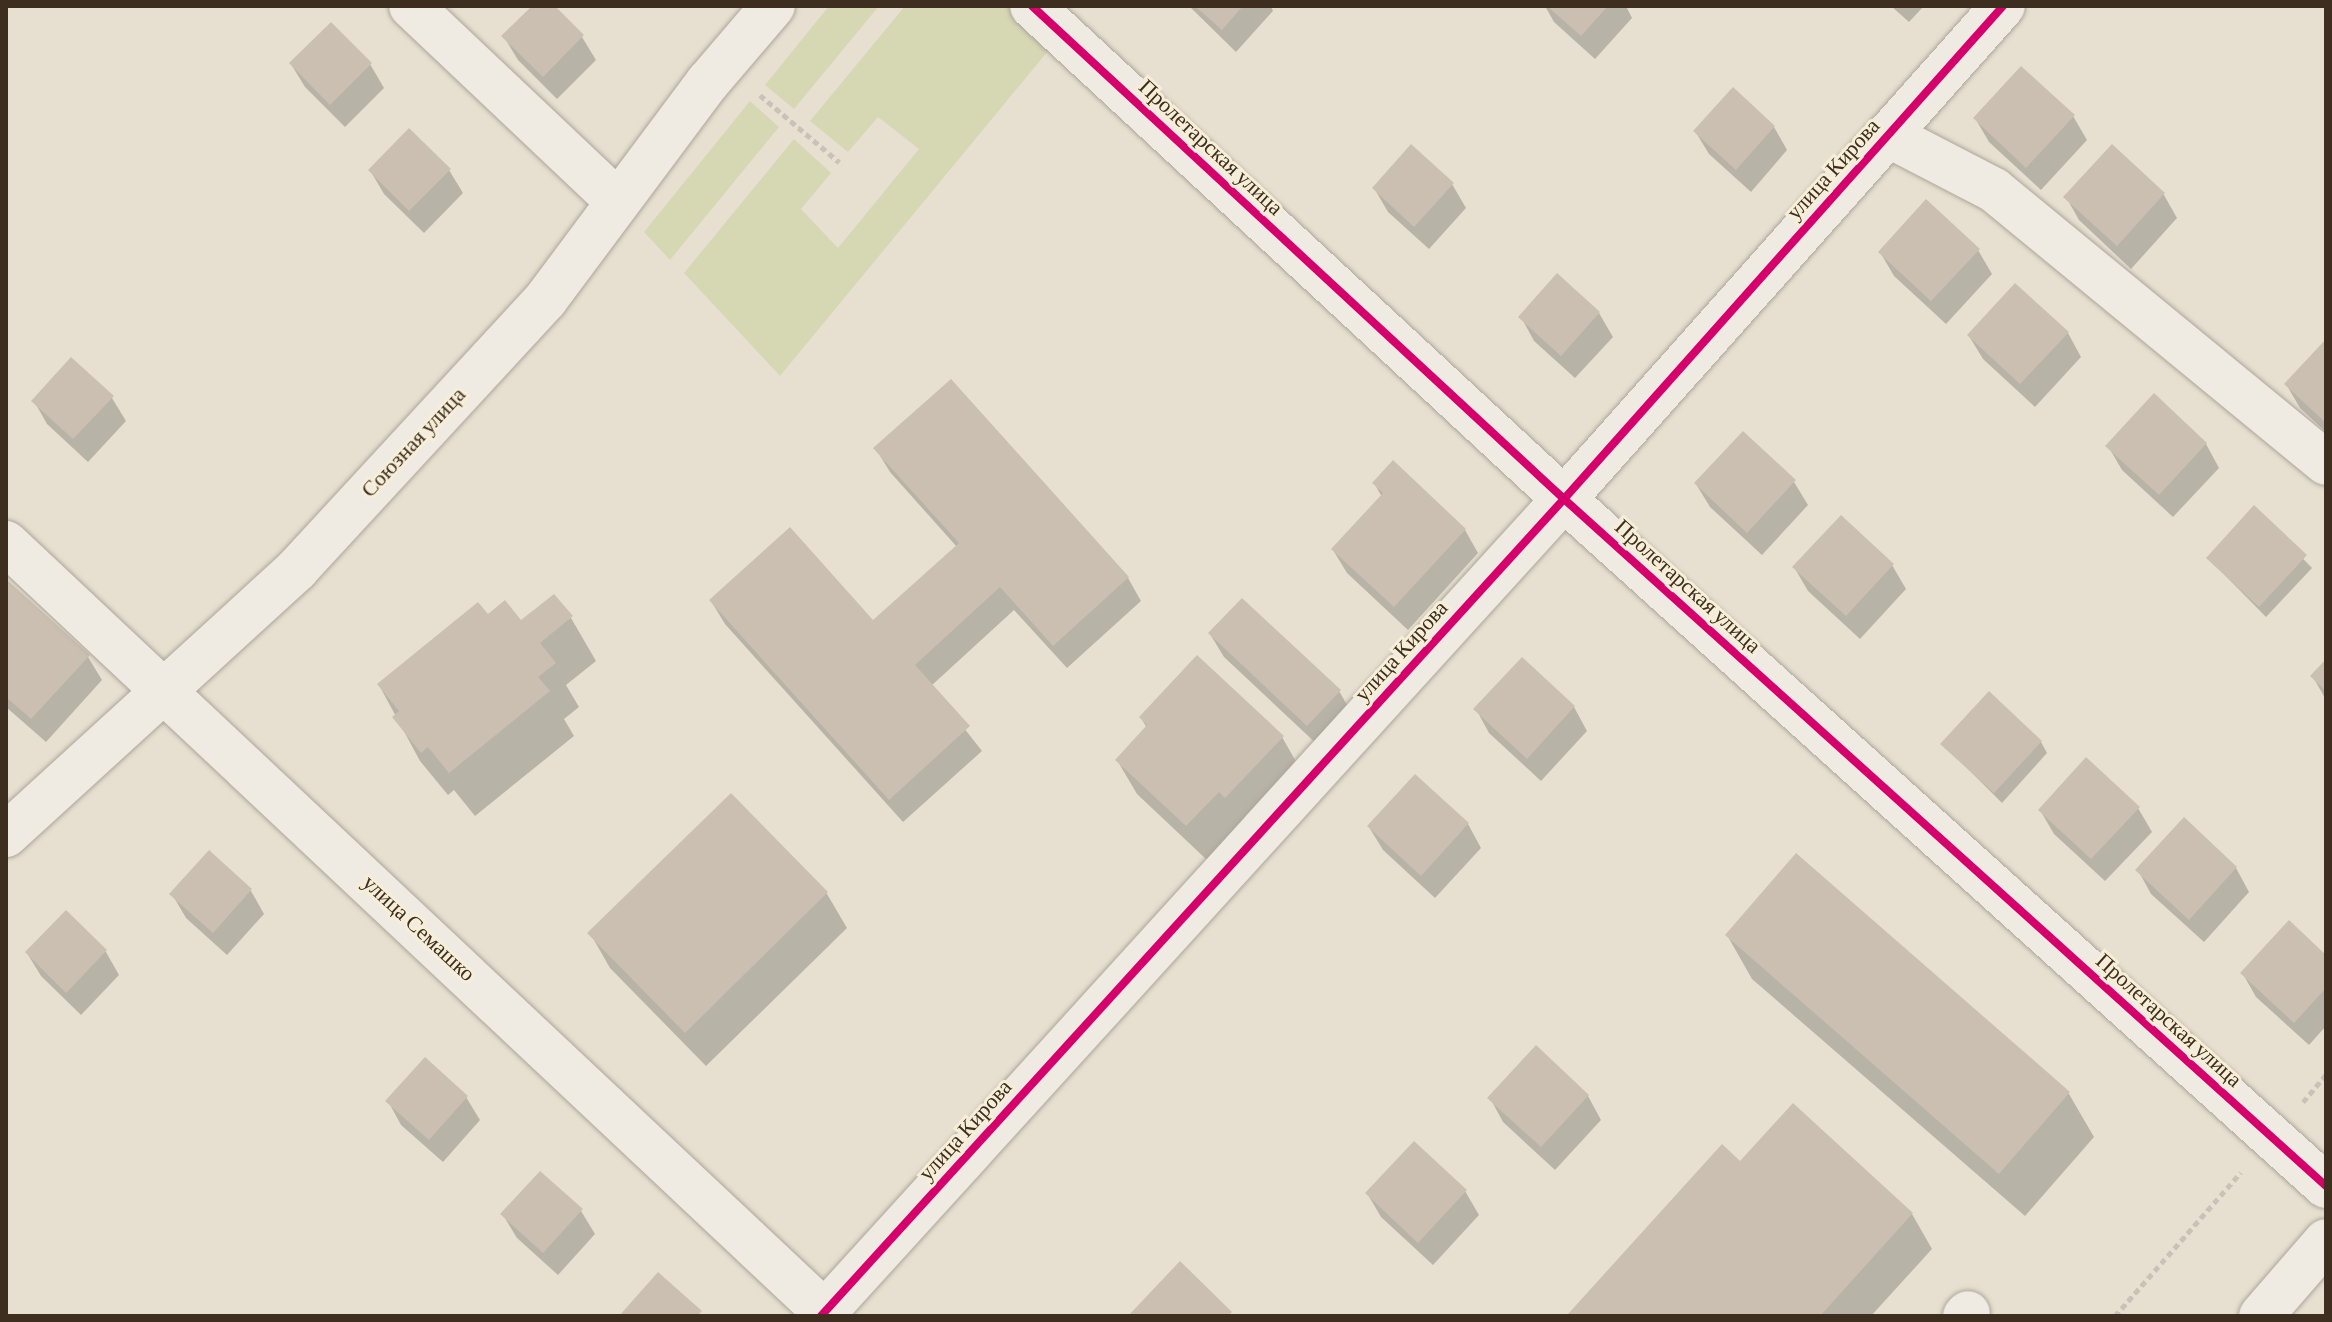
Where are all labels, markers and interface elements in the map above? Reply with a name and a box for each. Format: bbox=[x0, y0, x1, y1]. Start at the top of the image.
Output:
street label: Пролетарская улица bbox=[1133, 73, 1289, 221]
street label: улица Кирова bbox=[1781, 113, 1885, 225]
street label: Союзная улица bbox=[355, 381, 471, 503]
street label: Пролетарская улица bbox=[1610, 513, 1766, 659]
street label: улица Кирова bbox=[1349, 595, 1453, 707]
street label: улица Семашко bbox=[357, 869, 481, 987]
street label: Пролетарская улица bbox=[2091, 947, 2247, 1093]
street label: улица Кирова bbox=[913, 1074, 1017, 1186]

